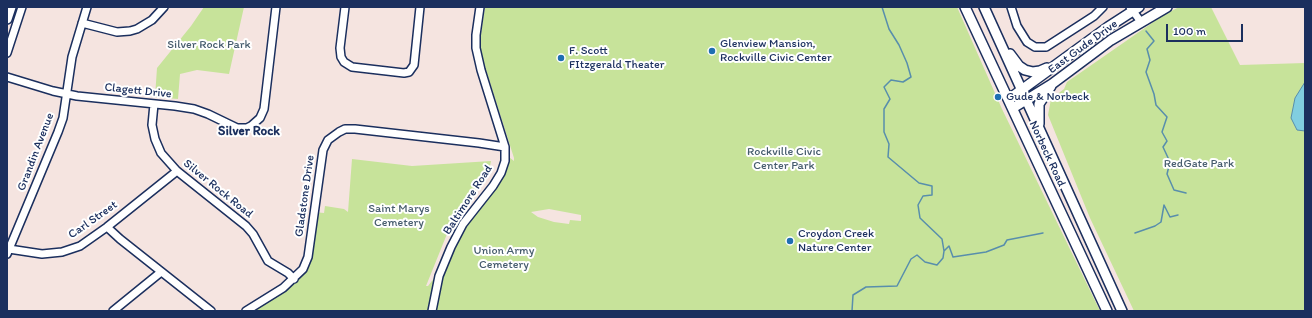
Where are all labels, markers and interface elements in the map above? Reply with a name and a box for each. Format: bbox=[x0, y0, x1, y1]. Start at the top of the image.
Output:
scale bar bbox=[1168, 16, 1245, 42]
street label: East Gude Drive bbox=[1045, 17, 1121, 77]
text: 100 m bbox=[1173, 24, 1206, 38]
place label: Glenview Mansion, Rockville Civic Center bbox=[720, 37, 832, 65]
park label: Silver Rock Park bbox=[167, 38, 251, 52]
place label: F. Scott FItzgerald Theater bbox=[569, 44, 665, 72]
marker: Glenview Mansion, Rockville Civic Center bbox=[707, 46, 717, 56]
marker: F. Scott FItzgerald Theater bbox=[556, 53, 566, 63]
street label: Clagett Drive bbox=[104, 80, 172, 102]
place label: Gude & Norbeck bbox=[1006, 90, 1089, 104]
marker: Gude & Norbeck bbox=[993, 92, 1003, 102]
street label: Grandin Avenue bbox=[15, 111, 57, 193]
street label: Norbeck Road bbox=[1025, 119, 1069, 189]
district label: Silver Rock bbox=[218, 124, 280, 140]
park label: Rockville Civic Center Park bbox=[747, 145, 821, 173]
street label: Gladstone Drive bbox=[292, 154, 318, 238]
street label: Silver Rock Road bbox=[180, 156, 256, 222]
park label: RedGate Park bbox=[1164, 157, 1234, 171]
street label: Baltimore Road bbox=[440, 162, 496, 238]
street label: Carl Street bbox=[66, 198, 120, 242]
park label: Saint Marys Cemetery bbox=[368, 202, 430, 230]
place label: Croydon Creek Nature Center bbox=[798, 227, 874, 255]
marker: Croydon Creek Nature Center bbox=[785, 236, 795, 246]
park label: Union Army Cemetery bbox=[474, 244, 534, 272]

